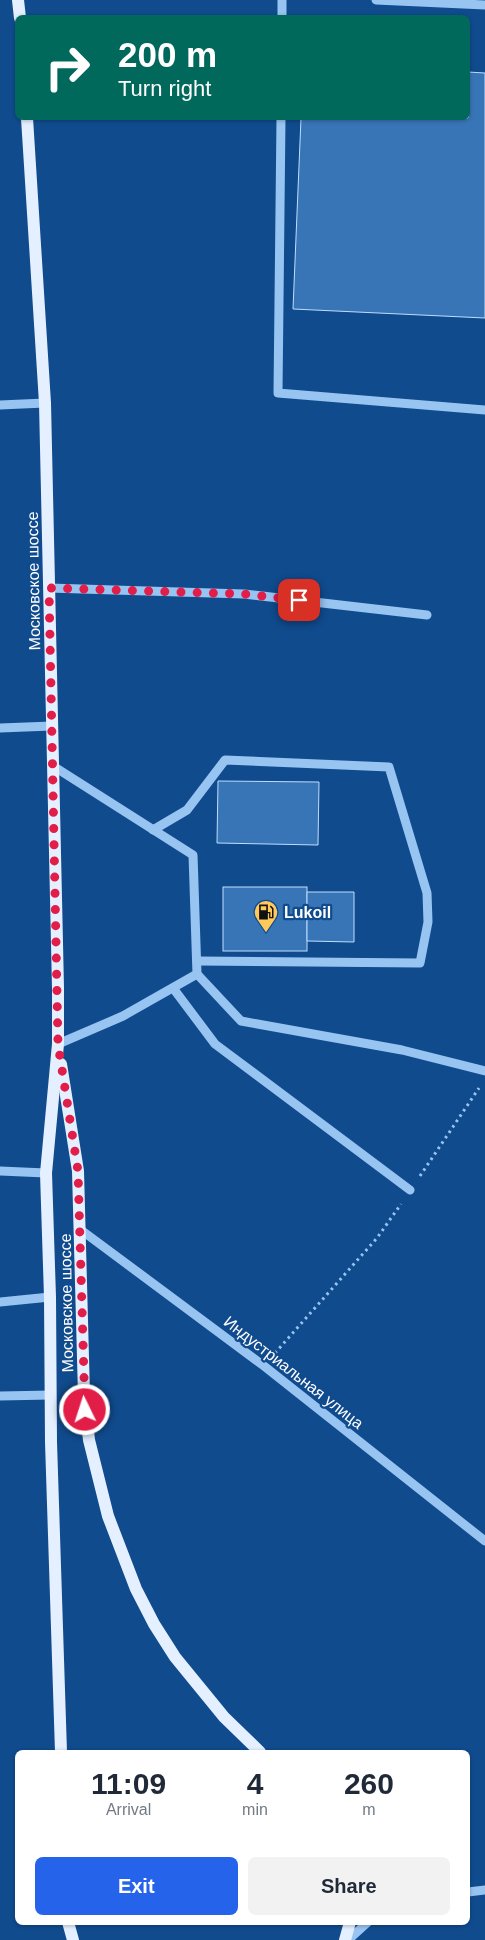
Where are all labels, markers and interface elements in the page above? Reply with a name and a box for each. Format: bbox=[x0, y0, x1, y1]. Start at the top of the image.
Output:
icon: right bbox=[35, 35, 100, 100]
text: 200 m bbox=[118, 35, 217, 74]
text: Turn right bbox=[118, 76, 211, 101]
street label: Московское шоссе bbox=[24, 511, 43, 651]
pin bbox=[278, 579, 320, 621]
icon: arrive bbox=[285, 586, 313, 614]
fuel station icon: Lukoil bbox=[253, 899, 279, 933]
place label: Lukoil bbox=[284, 904, 331, 921]
street label: Московское шоссе bbox=[57, 1233, 76, 1373]
street label: Индустриальная улица bbox=[221, 1313, 367, 1432]
position arrow bbox=[58, 1383, 110, 1435]
text: 11:09 bbox=[91, 1767, 166, 1800]
text: 4 bbox=[247, 1767, 263, 1800]
text: 260 bbox=[344, 1767, 394, 1800]
text: Arrival bbox=[106, 1801, 151, 1818]
text: min bbox=[242, 1801, 268, 1818]
text: m bbox=[362, 1801, 376, 1818]
button: Exit bbox=[35, 1857, 238, 1915]
button: Share bbox=[248, 1857, 450, 1915]

